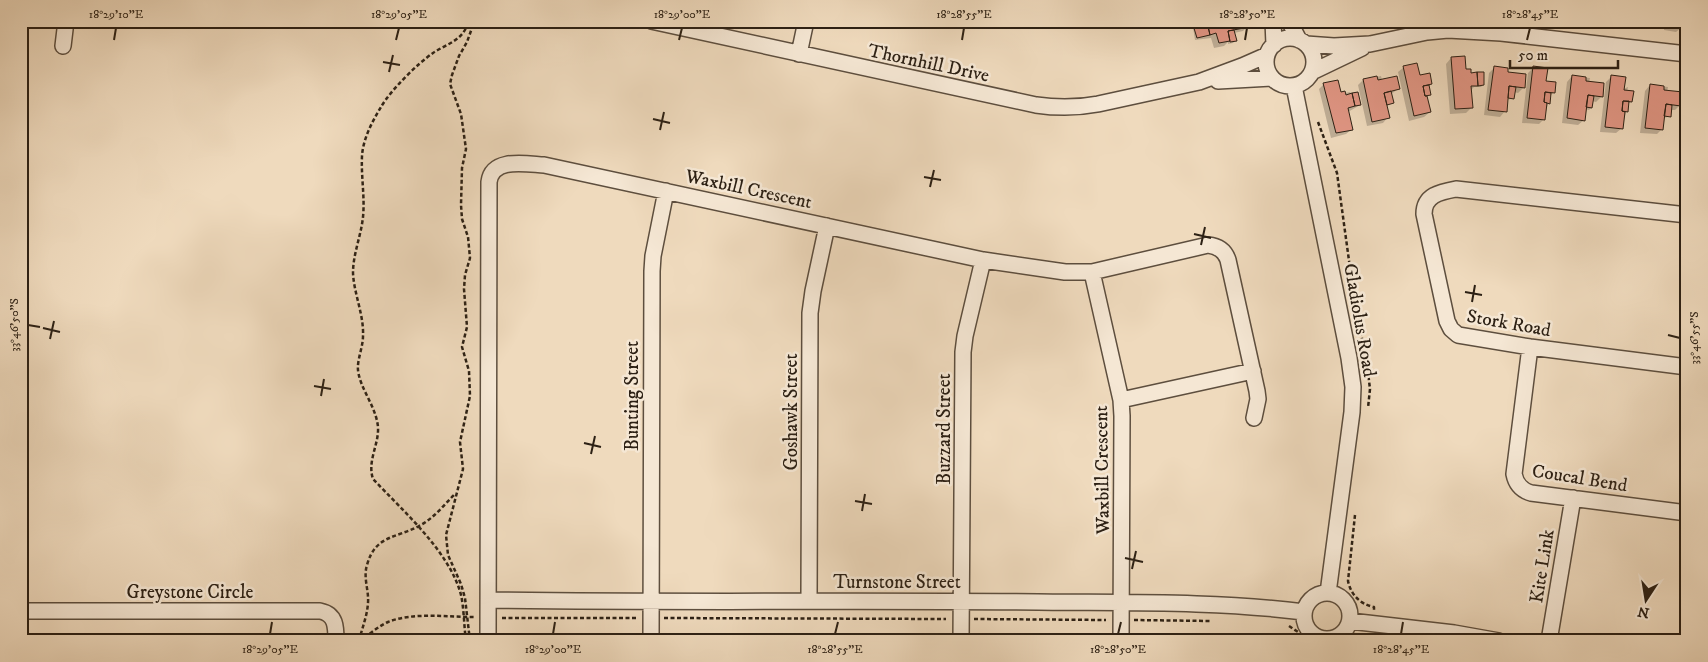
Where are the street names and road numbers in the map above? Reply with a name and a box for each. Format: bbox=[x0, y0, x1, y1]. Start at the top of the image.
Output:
street label: Thornhill Drive bbox=[866, 39, 991, 88]
street label: Waxbill Crescent bbox=[682, 165, 814, 214]
street label: Gladiolus Road bbox=[1338, 262, 1381, 379]
street label: Stork Road bbox=[1465, 305, 1553, 342]
street label: Bunting Street bbox=[621, 341, 644, 451]
street label: Goshawk Street bbox=[780, 353, 803, 471]
street label: Buzzard Street bbox=[933, 373, 956, 485]
street label: Waxbill Crescent bbox=[1090, 405, 1115, 536]
street label: Coucal Bend bbox=[1530, 460, 1630, 497]
street label: Kite Link bbox=[1525, 527, 1560, 605]
street label: Turnstone Street bbox=[833, 571, 961, 594]
street label: Greystone Circle bbox=[127, 581, 254, 604]

